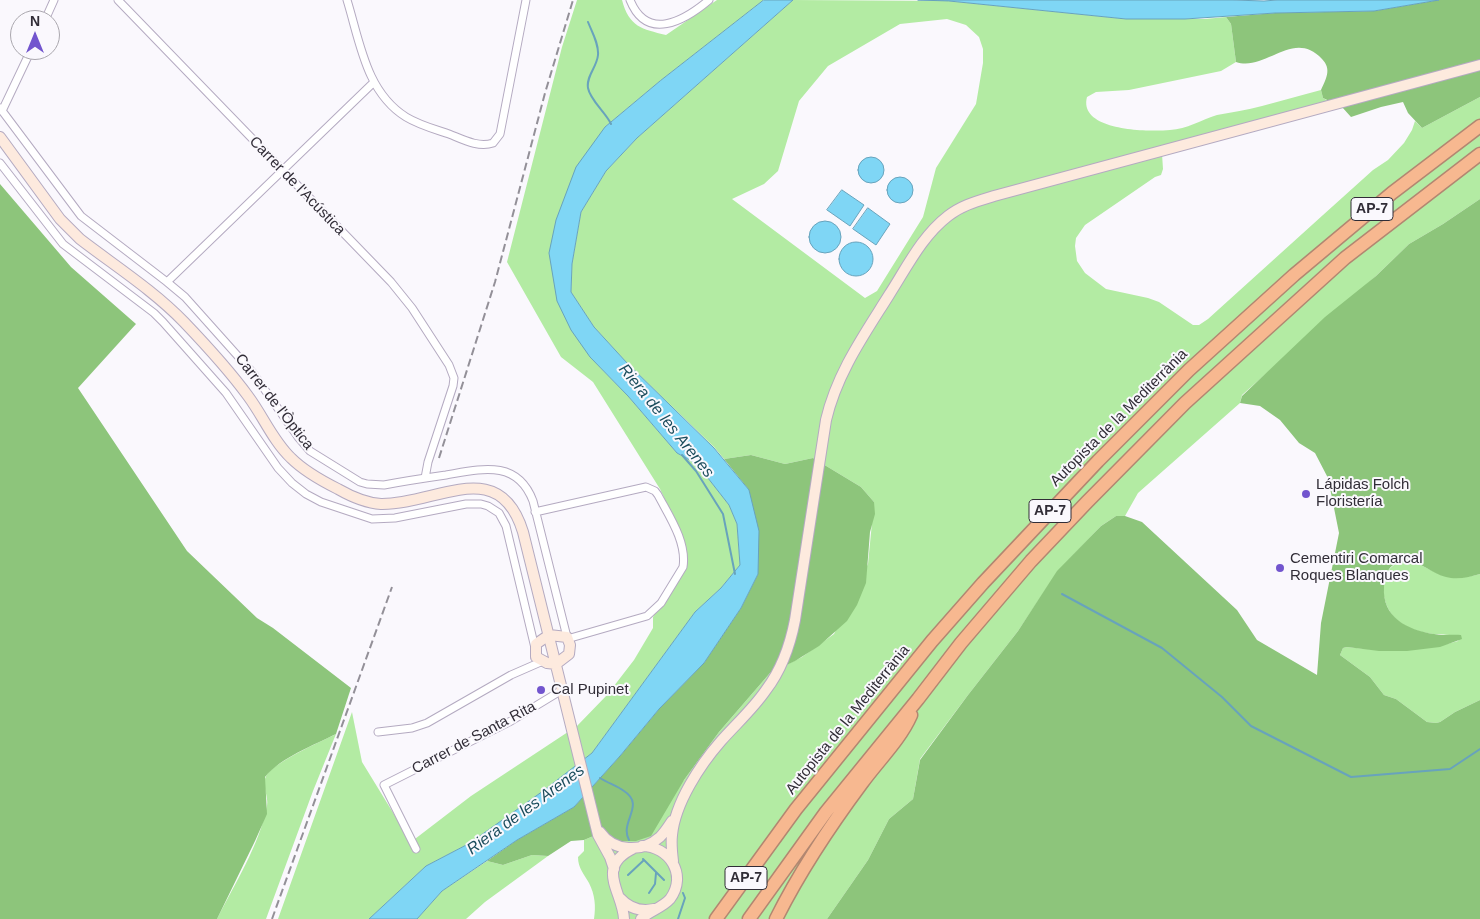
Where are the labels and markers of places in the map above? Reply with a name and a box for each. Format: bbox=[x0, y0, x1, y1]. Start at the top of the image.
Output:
place label: Lápidas Folch Floristería bbox=[1316, 476, 1409, 511]
marker: Lápidas Folch Floristería bbox=[1300, 488, 1312, 500]
place label: Cementiri Comarcal Roques Blanques bbox=[1290, 550, 1423, 585]
marker: Cementiri Comarcal Roques Blanques bbox=[1274, 562, 1286, 574]
place label: Cal Pupinet bbox=[551, 681, 629, 699]
marker: Cal Pupinet bbox=[535, 684, 547, 696]

